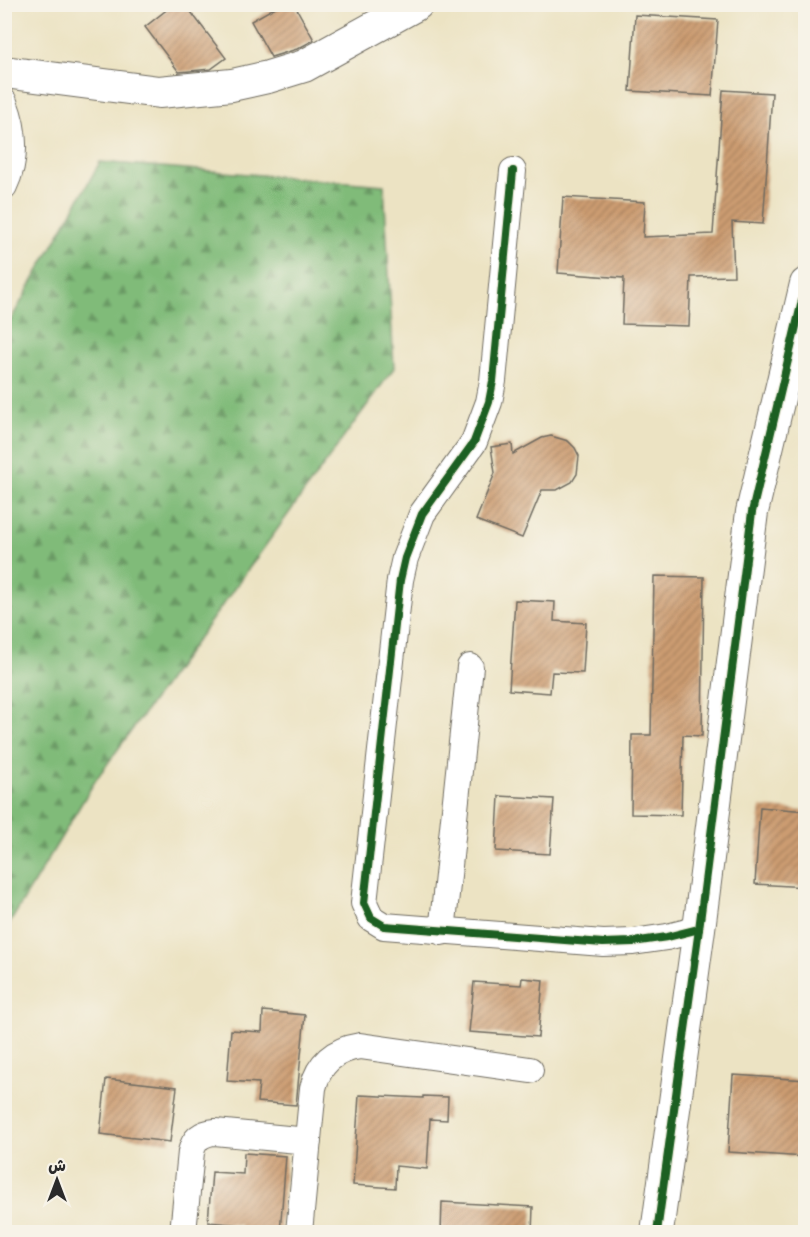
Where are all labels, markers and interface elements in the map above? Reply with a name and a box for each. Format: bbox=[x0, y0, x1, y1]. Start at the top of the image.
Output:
north arrow bbox=[27, 1150, 87, 1210]
text: ش bbox=[48, 1156, 66, 1175]

